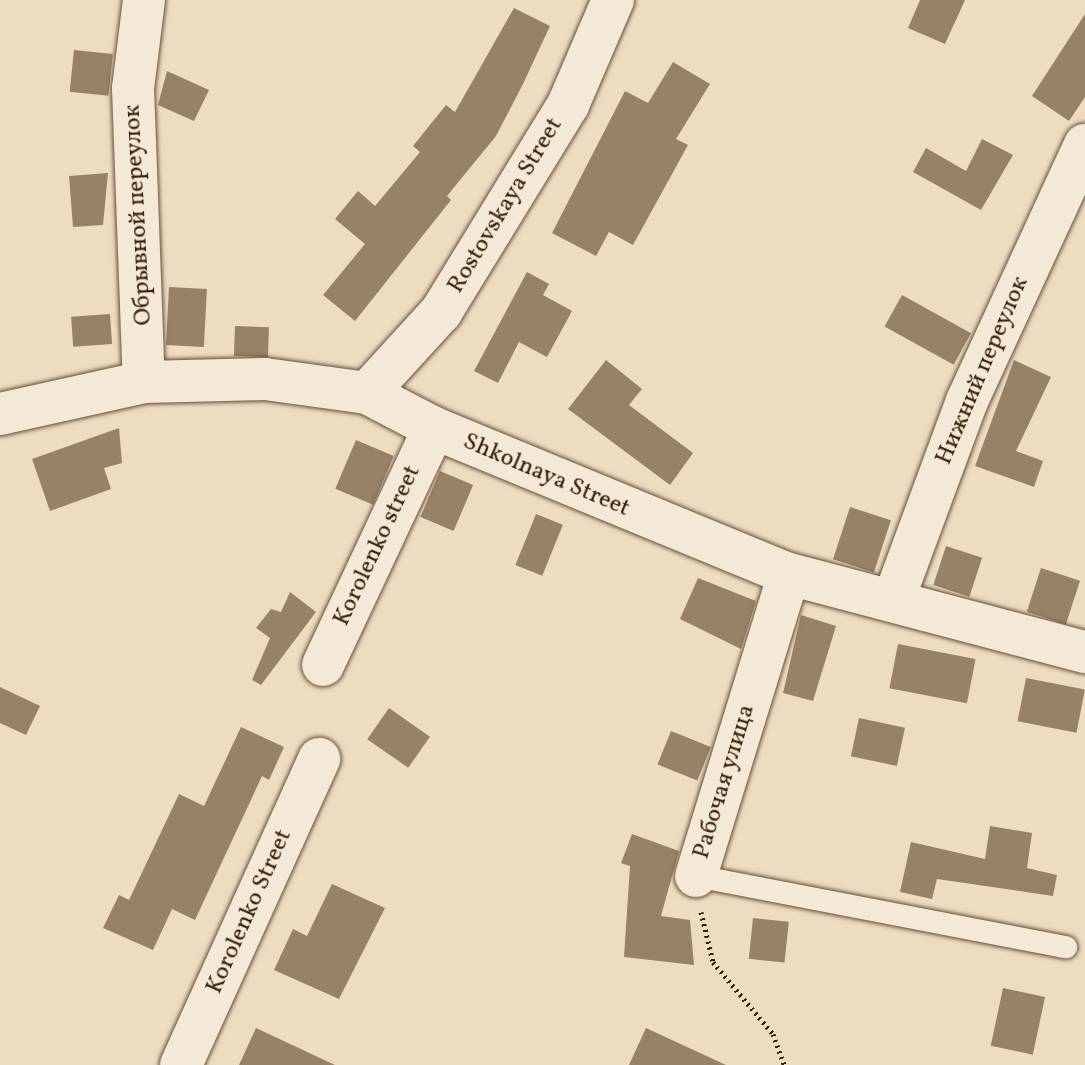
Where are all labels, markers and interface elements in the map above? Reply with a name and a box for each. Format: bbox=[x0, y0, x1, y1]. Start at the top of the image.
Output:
street label: Обрывной переулок bbox=[119, 104, 159, 326]
street label: Rostovskaya Street bbox=[442, 113, 570, 299]
street label: Нижний переулок bbox=[930, 273, 1036, 469]
street label: Shkolnaya Street bbox=[458, 428, 634, 524]
street label: Korolenko street bbox=[328, 461, 428, 631]
street label: Рабочая улица bbox=[688, 701, 762, 863]
street label: Korolenko Street bbox=[201, 825, 299, 999]

